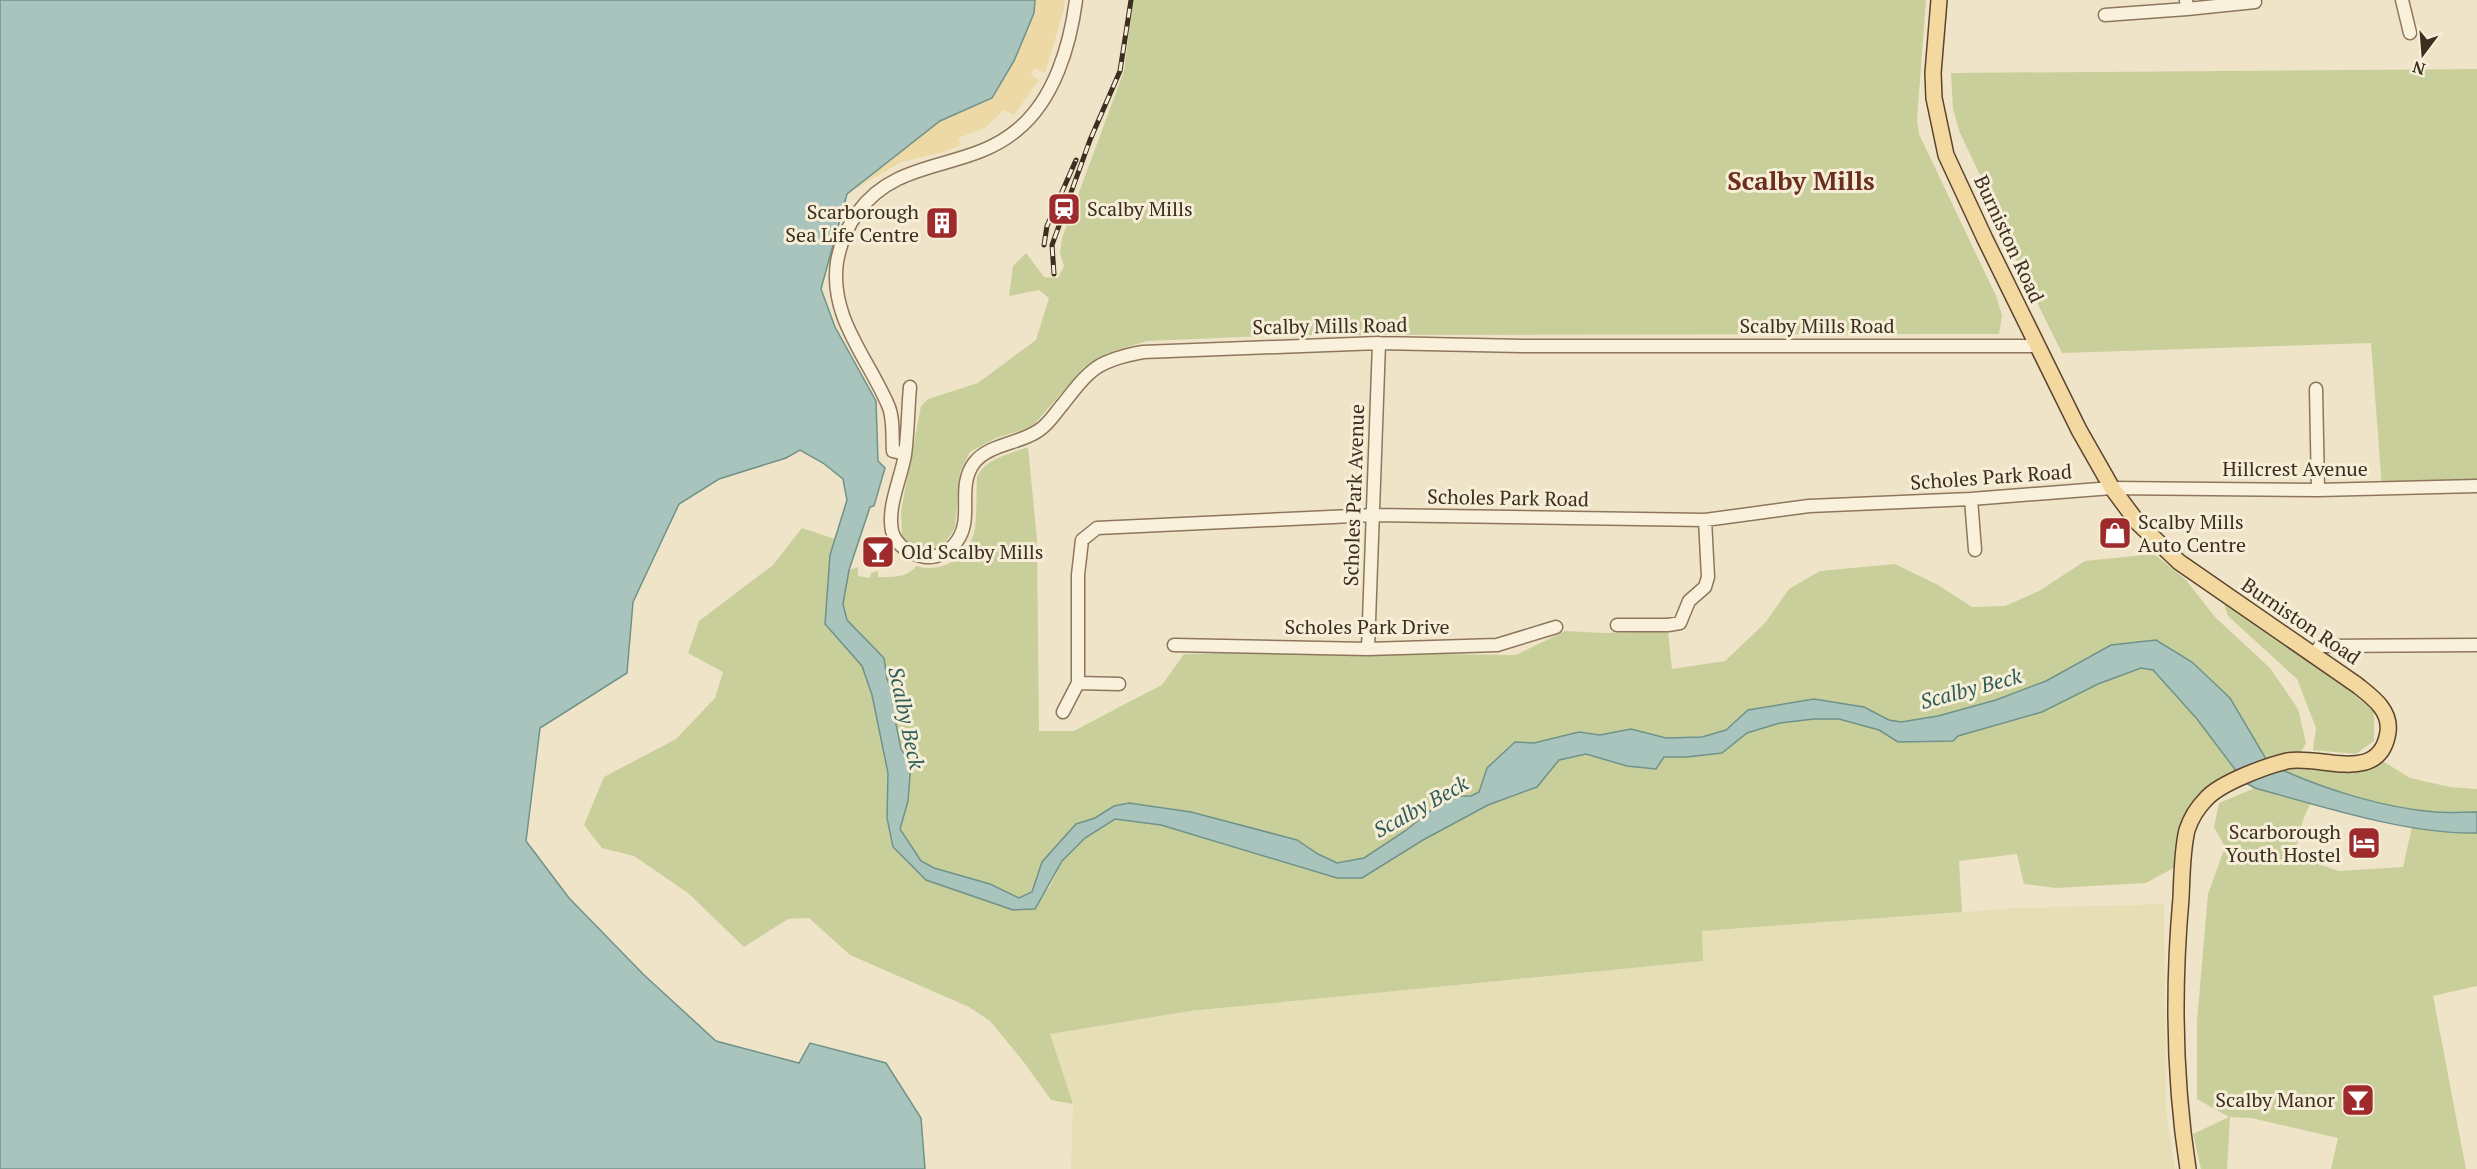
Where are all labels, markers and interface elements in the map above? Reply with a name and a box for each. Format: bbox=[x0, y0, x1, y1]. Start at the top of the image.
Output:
north arrow bbox=[2393, 24, 2453, 84]
text: N bbox=[2410, 56, 2428, 81]
district label: Scalby Mills bbox=[1727, 163, 1875, 197]
street label: Burniston Road bbox=[1968, 171, 2051, 307]
station icon: Scalby Mills bbox=[1046, 191, 1082, 227]
place label: Scalby Mills bbox=[1087, 195, 1193, 222]
place label: Scarborough Sea Life Centre bbox=[785, 198, 919, 248]
building icon: Scarborough Sea Life Centre bbox=[924, 205, 960, 241]
street label: Scalby Mills Road bbox=[1252, 311, 1408, 340]
street label: Scalby Mills Road bbox=[1739, 312, 1895, 339]
street label: Scholes Park Avenue bbox=[1337, 403, 1370, 587]
street label: Hillcrest Avenue bbox=[2222, 455, 2368, 482]
street label: Scholes Park Road bbox=[1909, 457, 2073, 496]
street label: Scholes Park Road bbox=[1427, 483, 1589, 512]
place label: Scalby Mills Auto Centre bbox=[2138, 508, 2246, 558]
shop icon: Scalby Mills Auto Centre bbox=[2097, 515, 2133, 551]
bar icon: Old Scalby Mills bbox=[860, 534, 896, 570]
place label: Old Scalby Mills bbox=[901, 538, 1044, 565]
street label: Burniston Road bbox=[2237, 571, 2366, 670]
street label: Scholes Park Drive bbox=[1285, 613, 1450, 640]
water label: Scalby Beck bbox=[1917, 661, 2026, 715]
water label: Scalby Beck bbox=[882, 664, 932, 772]
water label: Scalby Beck bbox=[1368, 768, 1474, 844]
place label: Scarborough Youth Hostel bbox=[2226, 818, 2341, 868]
hotel icon: Scarborough Youth Hostel bbox=[2346, 825, 2382, 861]
bar icon: Scalby Manor bbox=[2340, 1082, 2376, 1118]
place label: Scalby Manor bbox=[2215, 1086, 2335, 1113]

